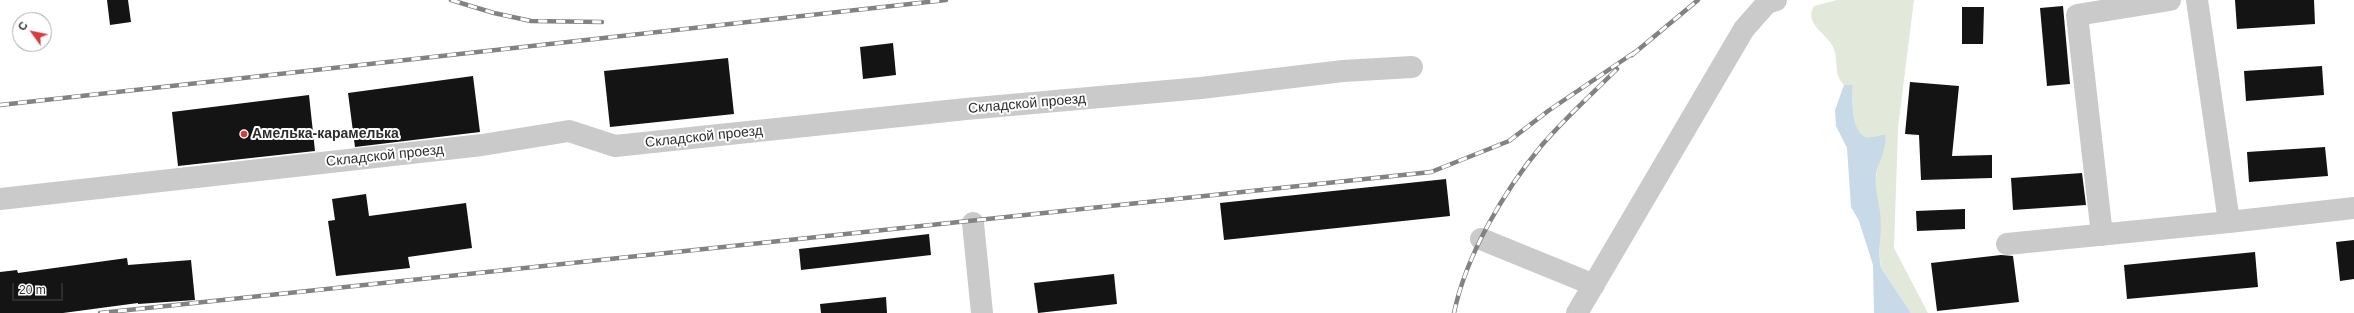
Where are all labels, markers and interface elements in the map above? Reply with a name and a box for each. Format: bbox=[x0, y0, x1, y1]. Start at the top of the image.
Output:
north arrow bbox=[12, 12, 52, 52]
text: С bbox=[16, 19, 30, 33]
street label: Складской проезд bbox=[967, 90, 1087, 118]
street label: Складской проезд bbox=[644, 122, 764, 152]
place label: Амелька-карамелька bbox=[252, 126, 399, 142]
marker: Амелька-карамелька bbox=[239, 129, 249, 139]
street label: Складской проезд bbox=[325, 141, 445, 171]
scale bar bbox=[14, 275, 65, 301]
text: 20 m bbox=[19, 283, 46, 297]

